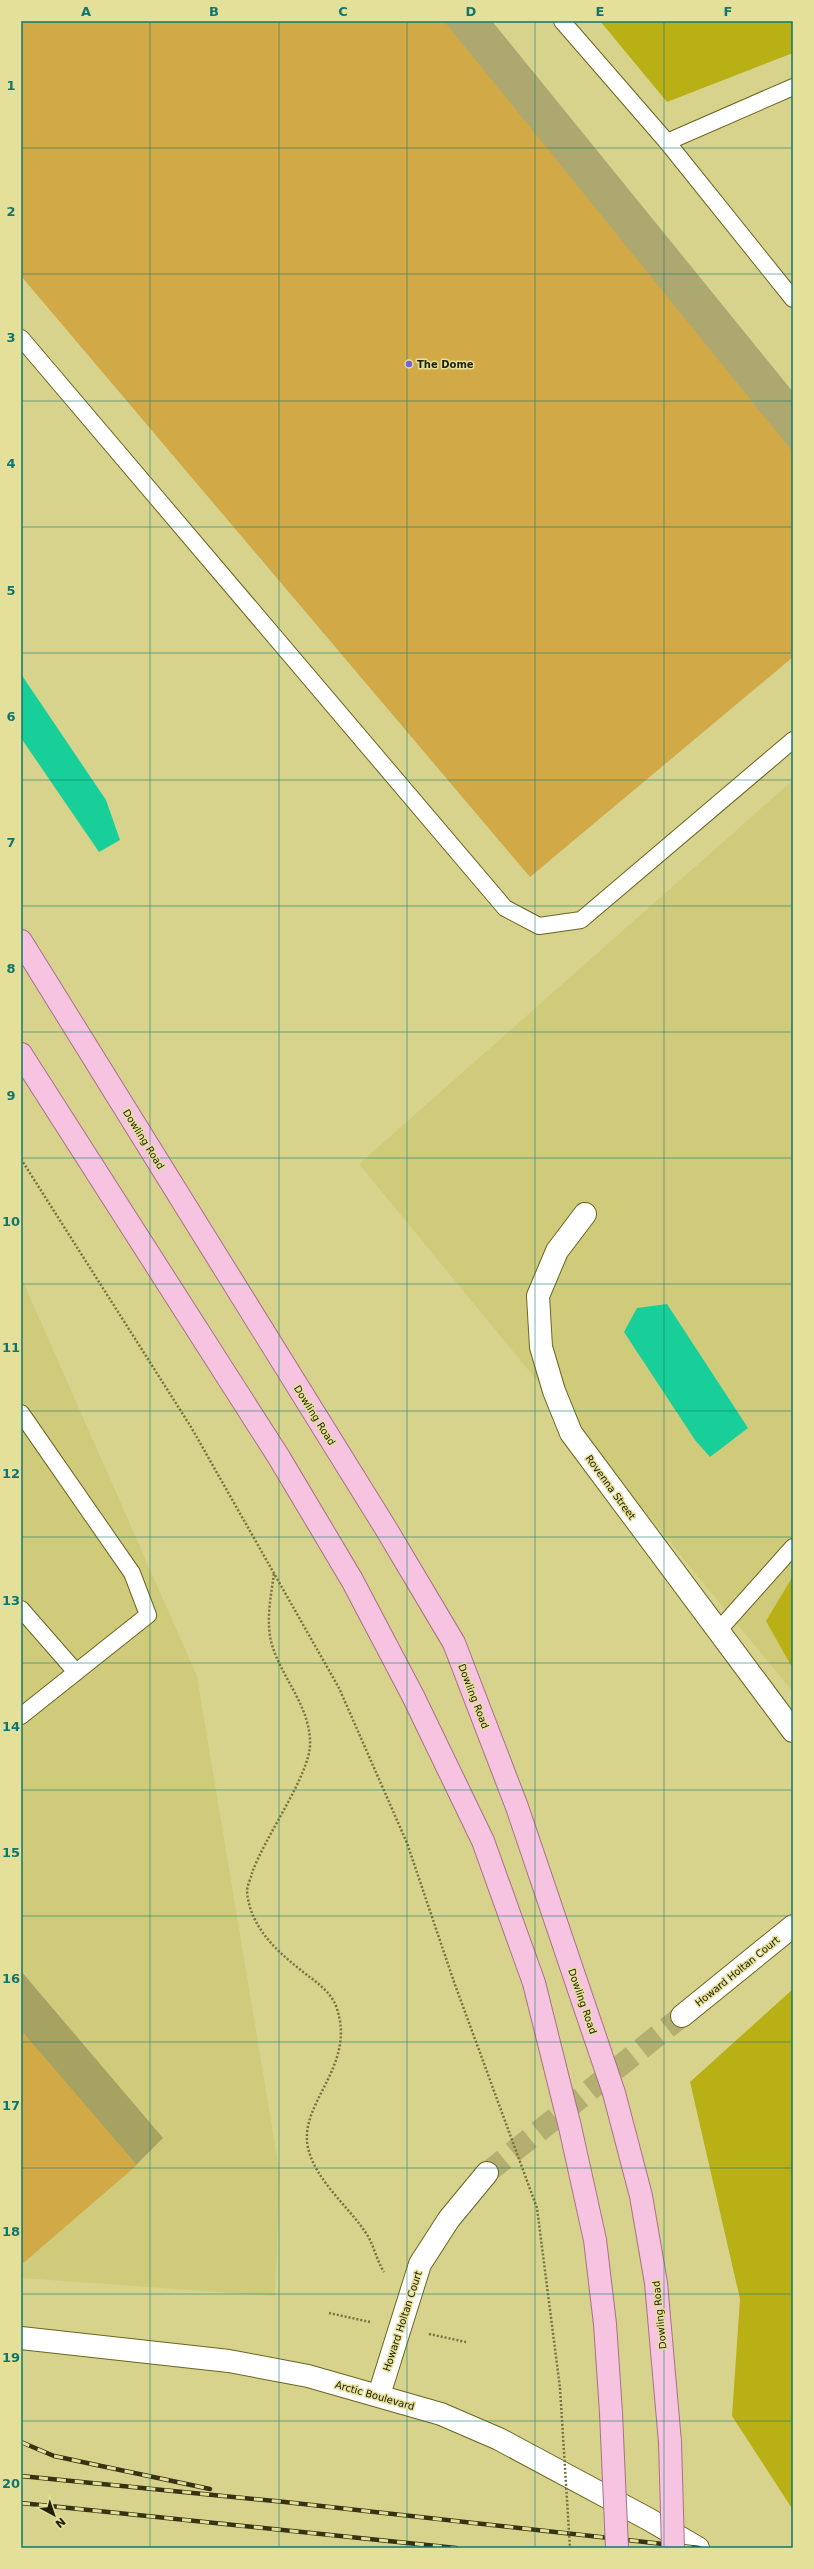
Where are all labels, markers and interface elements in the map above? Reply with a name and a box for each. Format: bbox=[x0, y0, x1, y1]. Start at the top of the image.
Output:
text: A bbox=[81, 4, 91, 19]
text: B bbox=[209, 4, 219, 19]
text: C bbox=[338, 4, 348, 19]
text: D bbox=[466, 4, 477, 19]
text: E bbox=[596, 4, 604, 19]
text: F bbox=[724, 4, 732, 19]
text: 1 bbox=[6, 78, 16, 93]
text: 2 bbox=[6, 204, 16, 219]
text: 3 bbox=[6, 330, 16, 345]
marker: The Dome bbox=[404, 359, 414, 369]
place label: The Dome bbox=[417, 359, 474, 370]
text: 4 bbox=[6, 456, 16, 471]
text: 5 bbox=[6, 583, 16, 598]
text: 6 bbox=[6, 709, 16, 724]
text: 7 bbox=[6, 835, 16, 850]
text: 8 bbox=[6, 961, 16, 976]
text: 9 bbox=[6, 1088, 16, 1103]
street label: Dowling Road bbox=[121, 1107, 166, 1171]
text: 10 bbox=[2, 1214, 20, 1229]
text: 11 bbox=[2, 1340, 20, 1355]
street label: Dowling Road bbox=[292, 1383, 337, 1447]
street label: Rovenna Street bbox=[583, 1453, 638, 1522]
text: 12 bbox=[2, 1466, 20, 1481]
text: 13 bbox=[2, 1593, 20, 1608]
street label: Dowling Road bbox=[456, 1662, 491, 1730]
text: 14 bbox=[2, 1719, 20, 1734]
text: 15 bbox=[2, 1845, 20, 1860]
street label: Howard Holtan Court bbox=[693, 1934, 782, 2009]
street label: Dowling Road bbox=[566, 1967, 599, 2035]
text: 16 bbox=[2, 1971, 20, 1986]
text: 17 bbox=[2, 2098, 20, 2113]
text: 18 bbox=[2, 2224, 20, 2239]
street label: Howard Holtan Court bbox=[381, 2270, 424, 2373]
street label: Dowling Road bbox=[650, 2280, 669, 2350]
text: 19 bbox=[2, 2350, 20, 2365]
street label: Arctic Boulevard bbox=[334, 2379, 416, 2412]
text: 20 bbox=[2, 2476, 20, 2491]
north arrow bbox=[34, 2495, 74, 2535]
text: N bbox=[52, 2514, 68, 2530]

